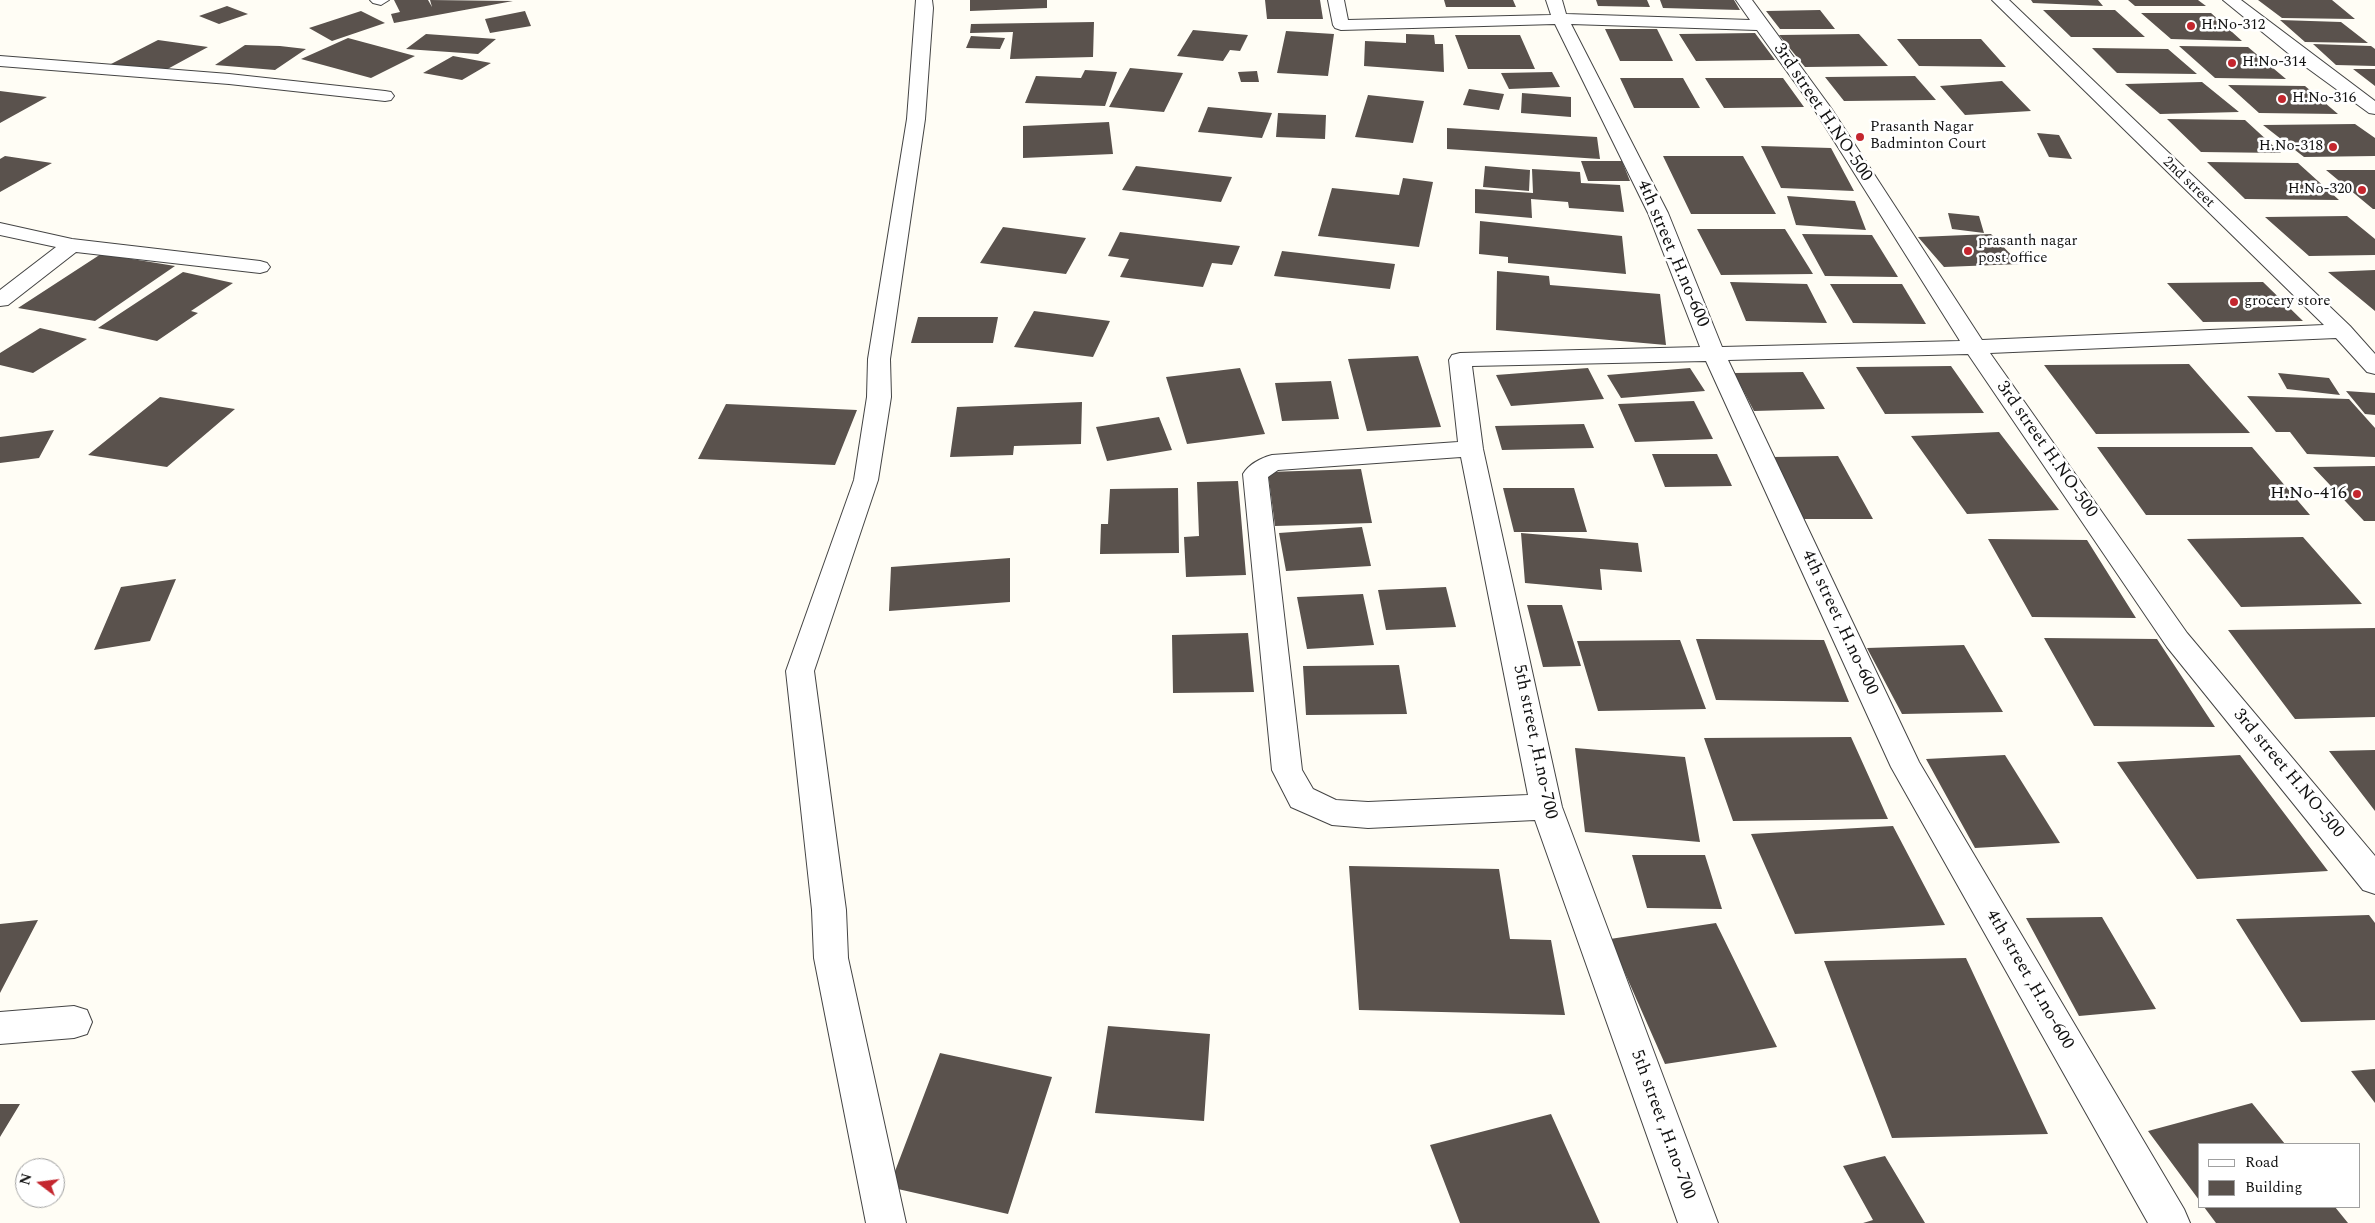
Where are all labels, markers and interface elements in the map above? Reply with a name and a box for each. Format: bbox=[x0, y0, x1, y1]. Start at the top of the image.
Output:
place label: H.No-312 bbox=[2201, 17, 2265, 35]
marker: H.No-312 bbox=[2185, 20, 2197, 32]
street label: 3rd street H.NO-500 bbox=[1768, 40, 1876, 186]
place label: H.No-314 bbox=[2242, 54, 2306, 72]
marker: H.No-314 bbox=[2226, 57, 2238, 69]
place label: H.No-316 bbox=[2292, 90, 2356, 108]
marker: H.No-316 bbox=[2276, 93, 2288, 105]
place label: Prasanth Nagar Badminton Court bbox=[1870, 119, 1986, 154]
marker: Prasanth Nagar Badminton Court bbox=[1854, 131, 1866, 143]
place label: H.No-318 bbox=[2259, 138, 2323, 156]
marker: H.No-318 bbox=[2327, 141, 2339, 153]
street label: 2nd street bbox=[2158, 154, 2218, 212]
street label: 4th street ,H.no-600 bbox=[1631, 177, 1713, 331]
place label: H.No-320 bbox=[2288, 181, 2352, 199]
marker: H.No-320 bbox=[2356, 184, 2368, 196]
place label: prasanth nagar post office bbox=[1978, 233, 2078, 268]
marker: prasanth nagar post office bbox=[1962, 245, 1974, 257]
place label: grocery store bbox=[2244, 293, 2330, 311]
marker: grocery store bbox=[2228, 296, 2240, 308]
street label: 3rd street H.NO-500 bbox=[1991, 377, 2101, 523]
place label: H.No-416 bbox=[2270, 483, 2347, 505]
marker: H.No-416 bbox=[2351, 488, 2363, 500]
street label: 4th street ,H.no-600 bbox=[1796, 547, 1882, 699]
street label: 5th street ,H.no-700 bbox=[1507, 663, 1561, 821]
street label: 3rd street H.NO-500 bbox=[2228, 705, 2348, 843]
street label: 4th street ,H.no-600 bbox=[1980, 906, 2078, 1054]
street label: 5th street ,H.no-700 bbox=[1625, 1047, 1699, 1203]
legend bbox=[2198, 1143, 2360, 1208]
text: Road bbox=[2245, 1151, 2279, 1174]
north arrow bbox=[15, 1158, 65, 1208]
text: N bbox=[14, 1171, 38, 1187]
text: Building bbox=[2245, 1176, 2302, 1199]

